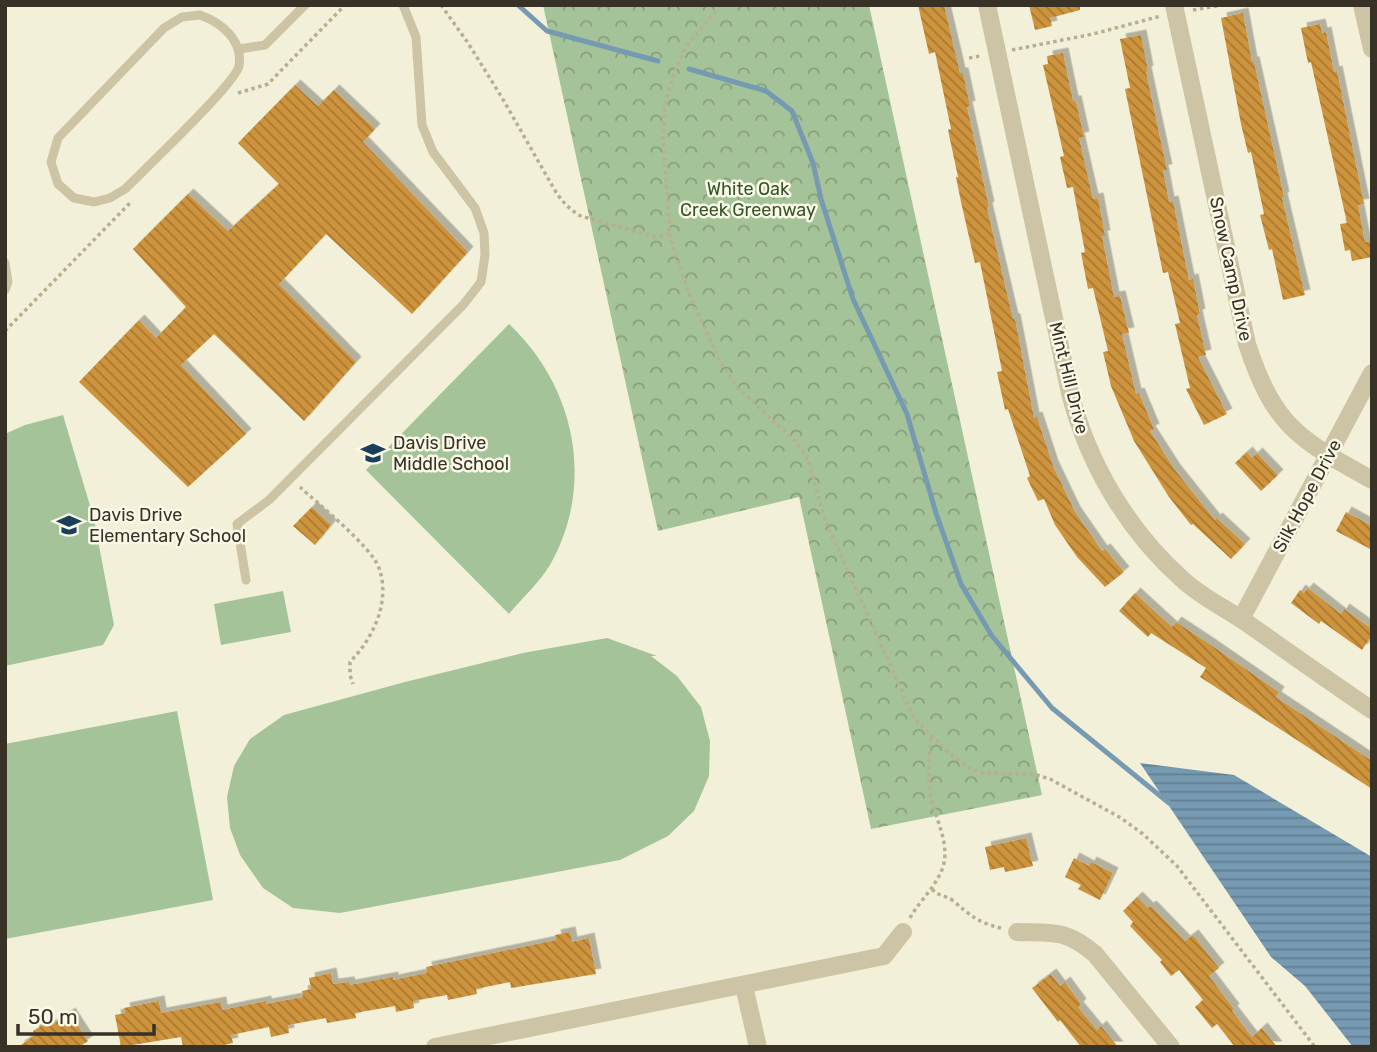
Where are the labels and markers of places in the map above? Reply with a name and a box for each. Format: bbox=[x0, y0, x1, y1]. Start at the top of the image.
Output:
place label: Davis Drive Middle School bbox=[393, 432, 509, 475]
school or university icon: Davis Drive Middle School bbox=[359, 439, 387, 467]
place label: Davis Drive Elementary School bbox=[89, 504, 246, 547]
school or university icon: Davis Drive Elementary School bbox=[55, 511, 83, 539]

